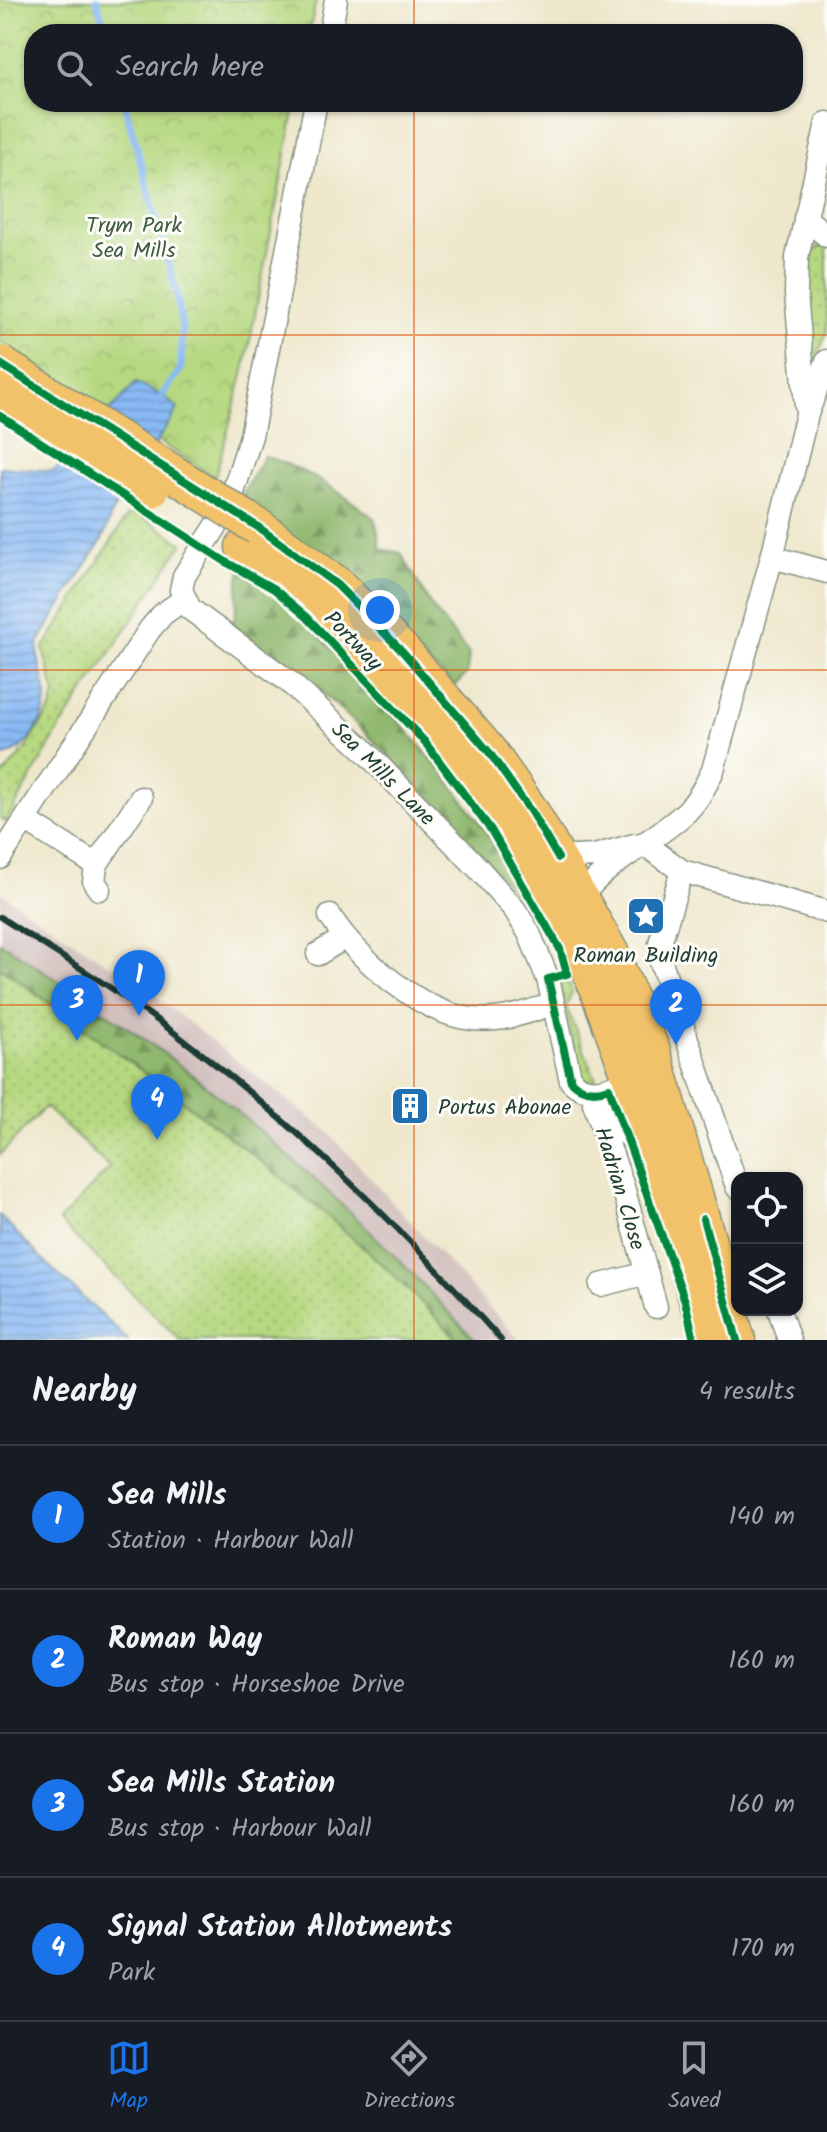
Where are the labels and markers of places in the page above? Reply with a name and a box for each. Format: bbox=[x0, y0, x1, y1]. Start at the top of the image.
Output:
place icon: Roman Building bbox=[625, 895, 667, 937]
place label: Roman Building bbox=[574, 939, 718, 974]
pin: 1 bbox=[113, 950, 165, 1016]
pin: 3 bbox=[51, 975, 103, 1041]
pin: 2 bbox=[650, 979, 702, 1045]
pin: 4 bbox=[131, 1074, 183, 1140]
building icon: Portus Abonae bbox=[389, 1085, 431, 1127]
place label: Portus Abonae bbox=[438, 1091, 571, 1126]

